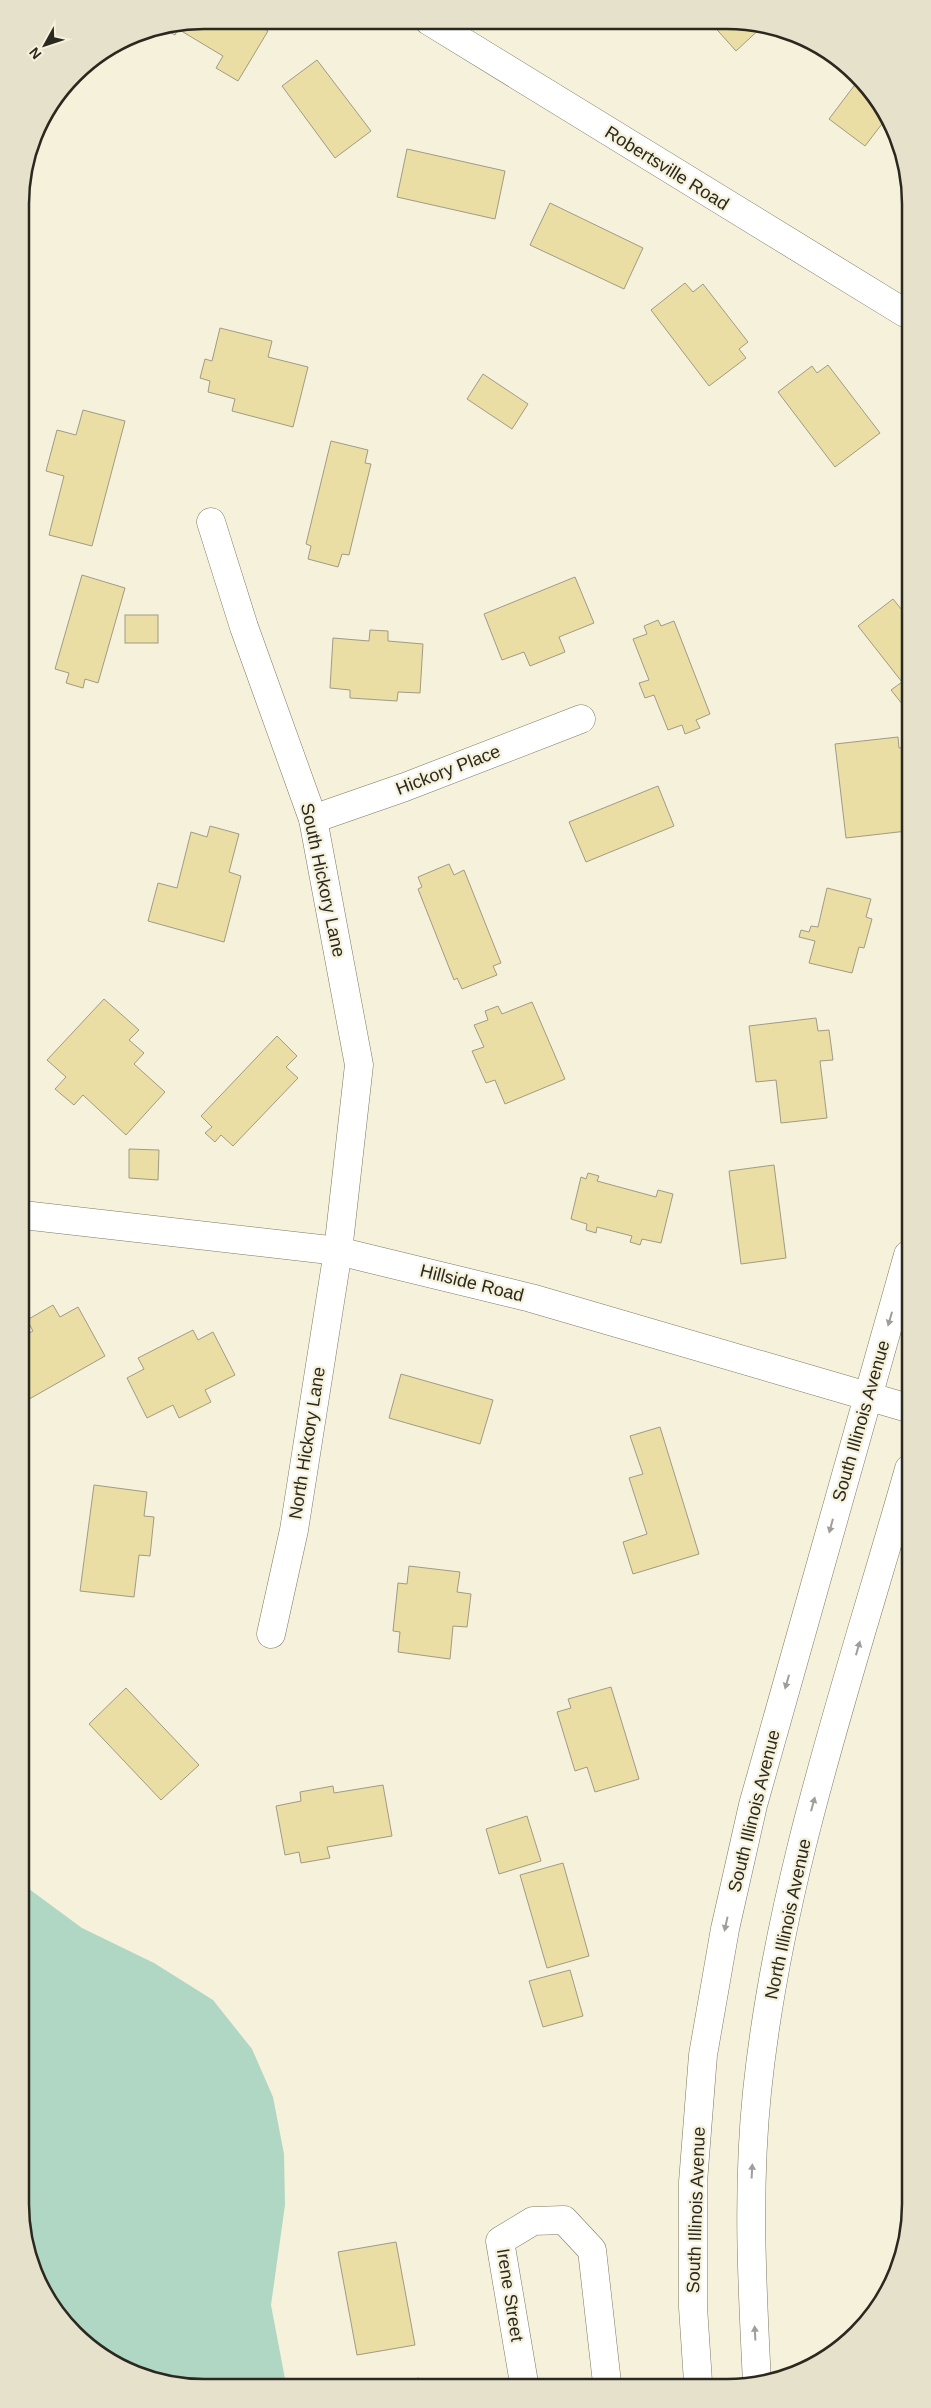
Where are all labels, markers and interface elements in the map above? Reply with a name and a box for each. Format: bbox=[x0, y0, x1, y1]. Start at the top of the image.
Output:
north arrow bbox=[20, 20, 70, 70]
text: N bbox=[26, 44, 44, 62]
street label: Robertsville Road bbox=[601, 122, 733, 214]
street label: Hickory Place bbox=[393, 741, 503, 799]
street label: South Hickory Lane bbox=[297, 801, 349, 959]
street label: Hillside Road bbox=[418, 1260, 526, 1306]
one-way arrow bbox=[885, 1312, 893, 1327]
street label: South Illinois Avenue bbox=[828, 1338, 894, 1504]
street label: North Hickory Lane bbox=[285, 1365, 329, 1521]
one-way arrow bbox=[827, 1518, 835, 1533]
one-way arrow bbox=[854, 1641, 862, 1656]
one-way arrow bbox=[783, 1675, 791, 1690]
street label: South Illinois Avenue bbox=[724, 1728, 784, 1894]
one-way arrow bbox=[809, 1797, 817, 1812]
street label: North Illinois Avenue bbox=[761, 1837, 815, 2001]
one-way arrow bbox=[721, 1917, 729, 1933]
street label: South Illinois Avenue bbox=[683, 2126, 709, 2294]
one-way arrow bbox=[749, 2163, 757, 2179]
street label: Irene Street bbox=[493, 2247, 527, 2343]
one-way arrow bbox=[750, 2325, 758, 2341]

